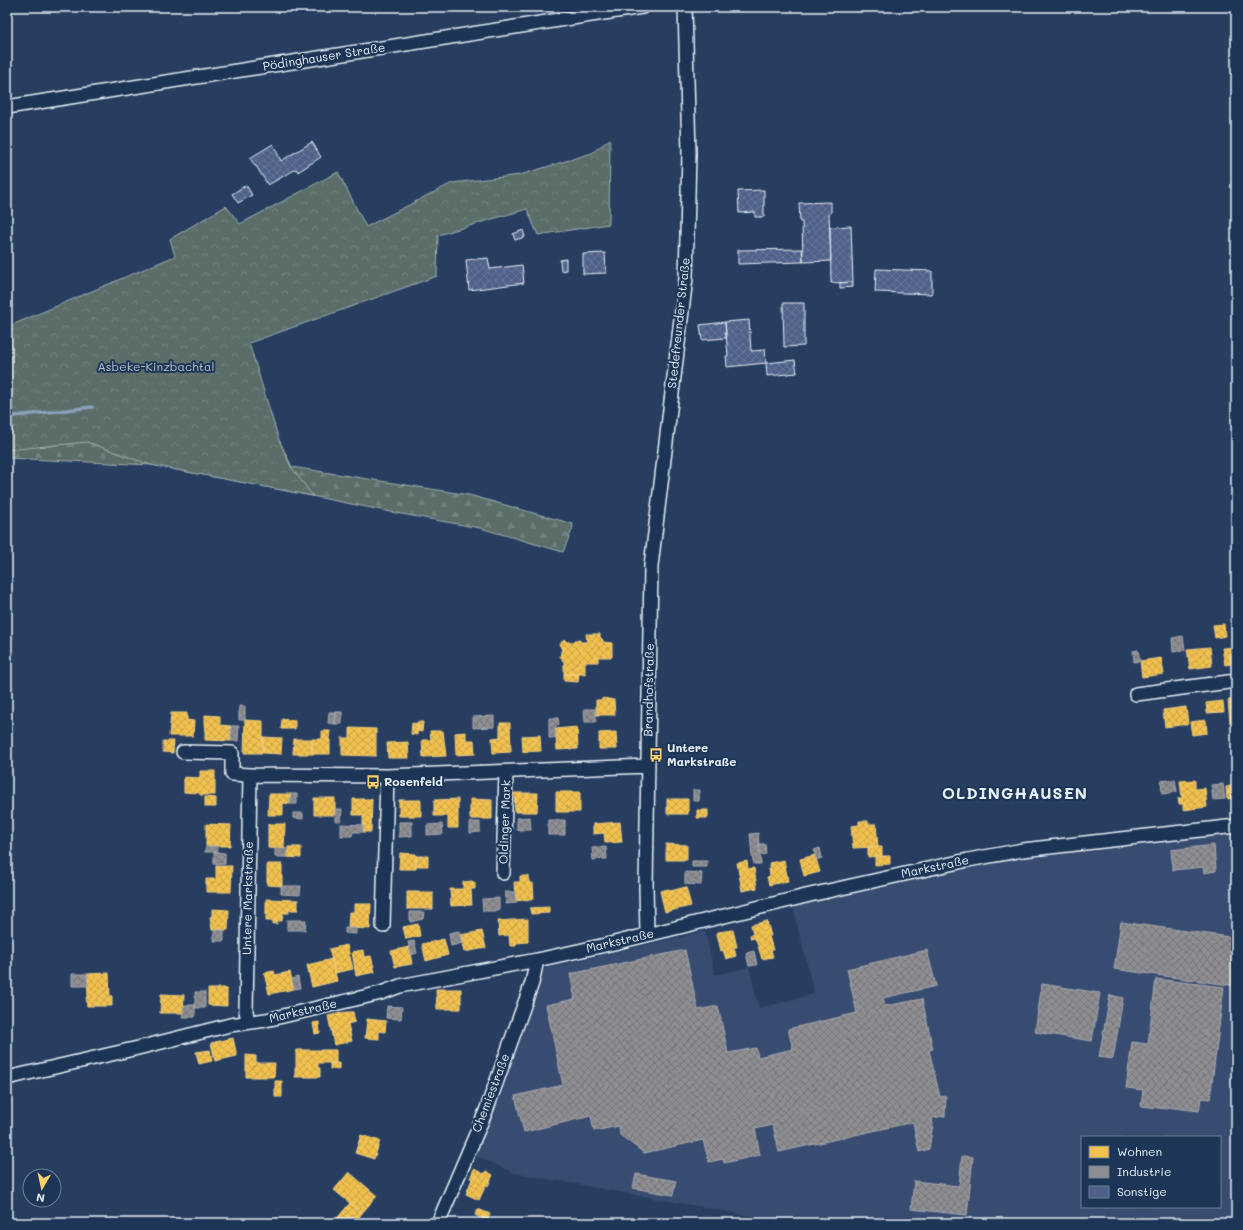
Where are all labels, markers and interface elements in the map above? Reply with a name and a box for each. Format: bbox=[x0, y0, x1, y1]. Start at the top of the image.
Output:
street label: Pödinghauser Straße bbox=[261, 38, 386, 74]
street label: Stedefreunder Straße bbox=[663, 257, 693, 389]
park label: Asbeke-Kinzbachtal bbox=[97, 358, 215, 374]
street label: Brandhofstraße bbox=[639, 643, 657, 737]
place label: Untere Markstraße bbox=[667, 739, 736, 769]
bus stop icon: Untere Markstraße bbox=[648, 747, 664, 763]
place label: Rosenfeld bbox=[384, 773, 443, 789]
bus stop icon: Rosenfeld bbox=[365, 774, 381, 790]
street label: Oldinger Mark bbox=[495, 780, 513, 864]
district label: OLDINGHAUSEN bbox=[942, 782, 1088, 803]
street label: Untere Markstraße bbox=[238, 841, 256, 955]
street label: Markstraße bbox=[899, 851, 970, 881]
street label: Markstraße bbox=[584, 924, 655, 956]
street label: Markstraße bbox=[267, 994, 338, 1026]
street label: Chemiestraße bbox=[468, 1051, 512, 1134]
legend bbox=[1081, 1136, 1221, 1208]
text: Wohnen bbox=[1117, 1143, 1162, 1159]
text: Industrie bbox=[1117, 1163, 1171, 1179]
north arrow bbox=[22, 1168, 62, 1208]
text: Sonstige bbox=[1117, 1183, 1167, 1199]
text: N bbox=[35, 1190, 46, 1206]

